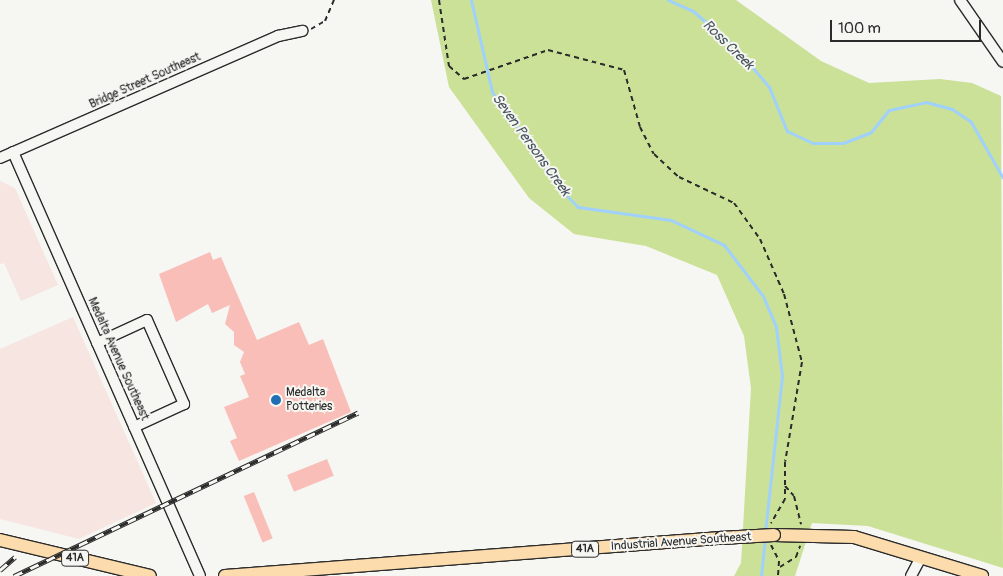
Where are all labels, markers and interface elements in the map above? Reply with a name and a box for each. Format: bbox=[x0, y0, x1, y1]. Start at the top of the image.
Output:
scale bar bbox=[833, 10, 984, 42]
water label: Ross Creek bbox=[699, 17, 757, 73]
text: 100 m bbox=[838, 19, 881, 38]
street label: Bridge Street Southeast bbox=[87, 50, 203, 112]
water label: Seven Persons Creek bbox=[488, 91, 574, 199]
street label: Medalta Avenue Southeast bbox=[84, 295, 152, 423]
place label: Medalta Potteries bbox=[286, 386, 332, 414]
marker: Medalta Potteries bbox=[270, 394, 282, 406]
street label: Industrial Avenue Southeast bbox=[610, 530, 752, 554]
road number: 41A bbox=[570, 540, 600, 558]
road number: 41A bbox=[60, 550, 90, 566]

